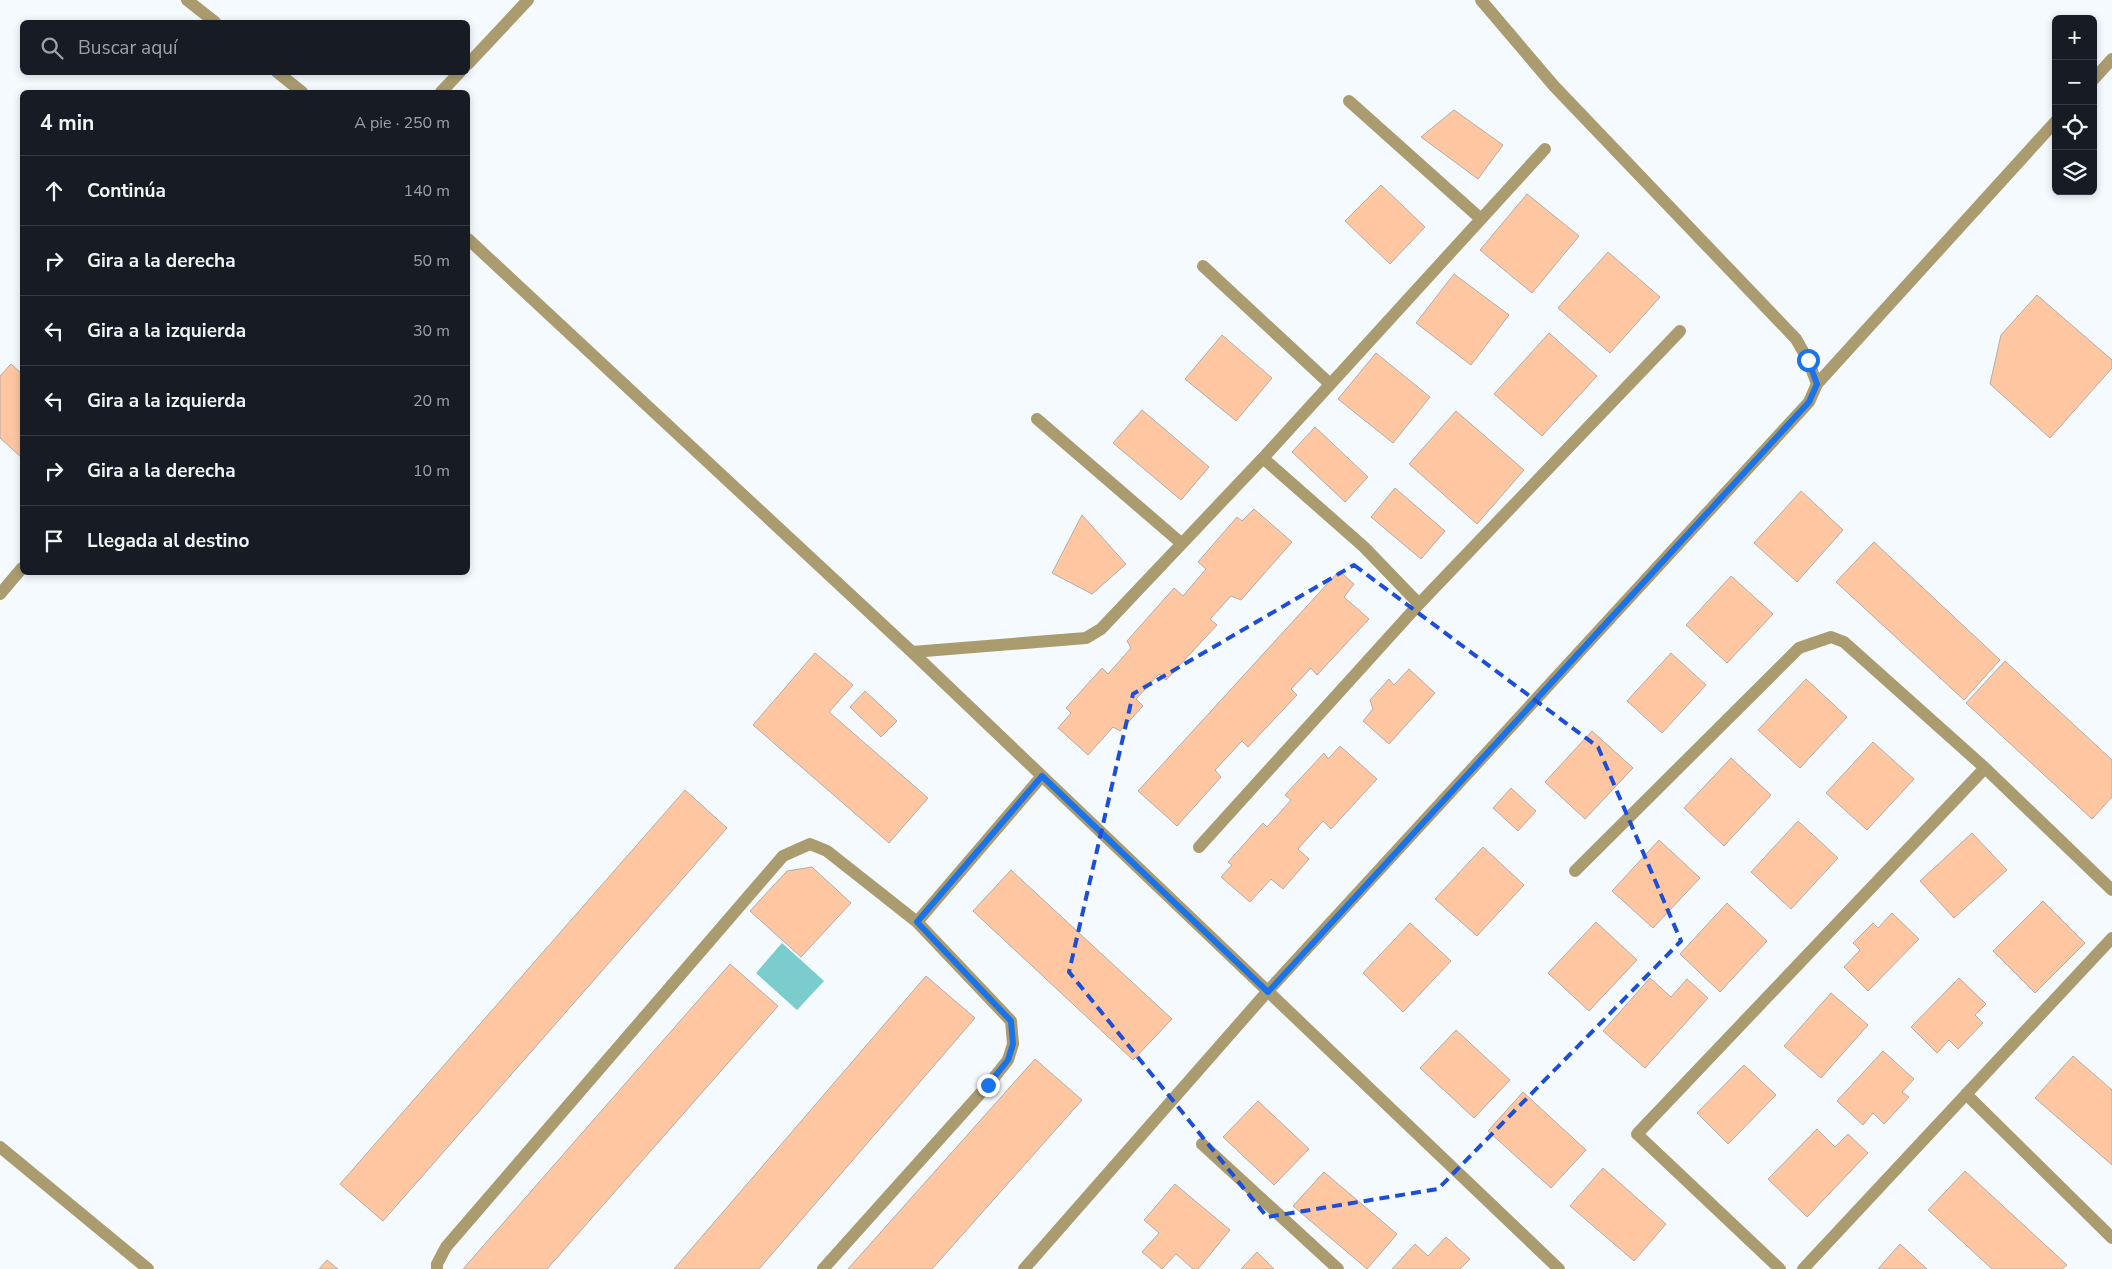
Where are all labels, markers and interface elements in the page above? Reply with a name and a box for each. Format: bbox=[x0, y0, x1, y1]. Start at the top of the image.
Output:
map controls bbox=[2052, 15, 2097, 195]
button: + bbox=[2052, 15, 2097, 60]
search box bbox=[20, 20, 470, 75]
icon: search bbox=[38, 34, 66, 62]
text: Buscar aquí bbox=[78, 35, 177, 61]
button: − bbox=[2052, 60, 2097, 105]
button: locate bbox=[2052, 105, 2097, 150]
text: 4 min bbox=[40, 109, 94, 137]
text: A pie · 250 m bbox=[354, 112, 450, 134]
button: layers bbox=[2052, 150, 2097, 195]
icon: ahead bbox=[40, 177, 68, 205]
text: Continúa bbox=[87, 178, 166, 204]
text: 140 m bbox=[403, 180, 450, 202]
icon: right bbox=[40, 247, 68, 275]
text: Gira a la derecha bbox=[87, 248, 236, 274]
text: 50 m bbox=[413, 250, 450, 272]
icon: left bbox=[40, 317, 68, 345]
text: Gira a la izquierda bbox=[87, 318, 246, 344]
text: 30 m bbox=[413, 320, 450, 342]
route start bbox=[1797, 349, 1820, 372]
icon: left bbox=[40, 387, 68, 415]
text: Gira a la izquierda bbox=[87, 388, 246, 414]
text: 20 m bbox=[413, 390, 450, 412]
icon: right bbox=[40, 457, 68, 485]
text: Gira a la derecha bbox=[87, 458, 236, 484]
text: 10 m bbox=[413, 460, 450, 482]
icon: arrive bbox=[40, 527, 68, 555]
text: Llegada al destino bbox=[87, 528, 249, 554]
route end bbox=[977, 1074, 1000, 1097]

